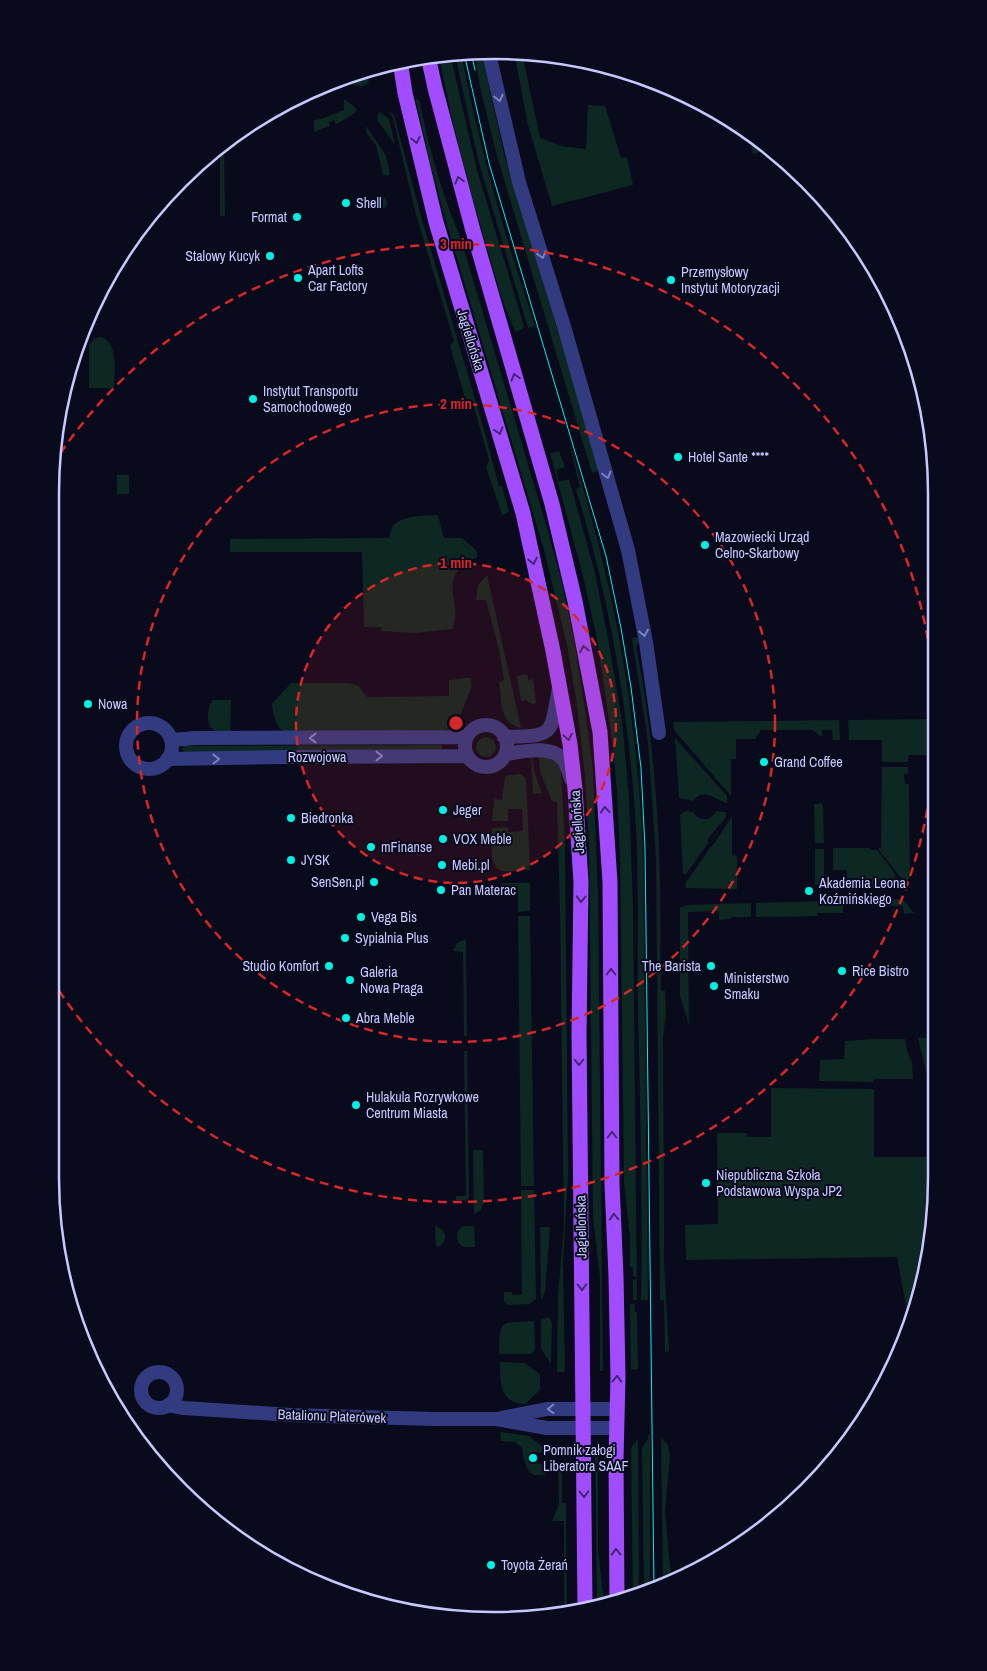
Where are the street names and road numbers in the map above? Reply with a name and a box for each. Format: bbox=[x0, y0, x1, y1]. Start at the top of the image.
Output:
street label: Jagiellońska bbox=[453, 307, 489, 374]
street label: Rozwojowa bbox=[288, 748, 347, 766]
street label: Jagiellońska bbox=[566, 789, 588, 854]
street label: Jagiellońska bbox=[571, 1194, 591, 1259]
street label: Batalionu Platerówek bbox=[277, 1405, 387, 1427]

